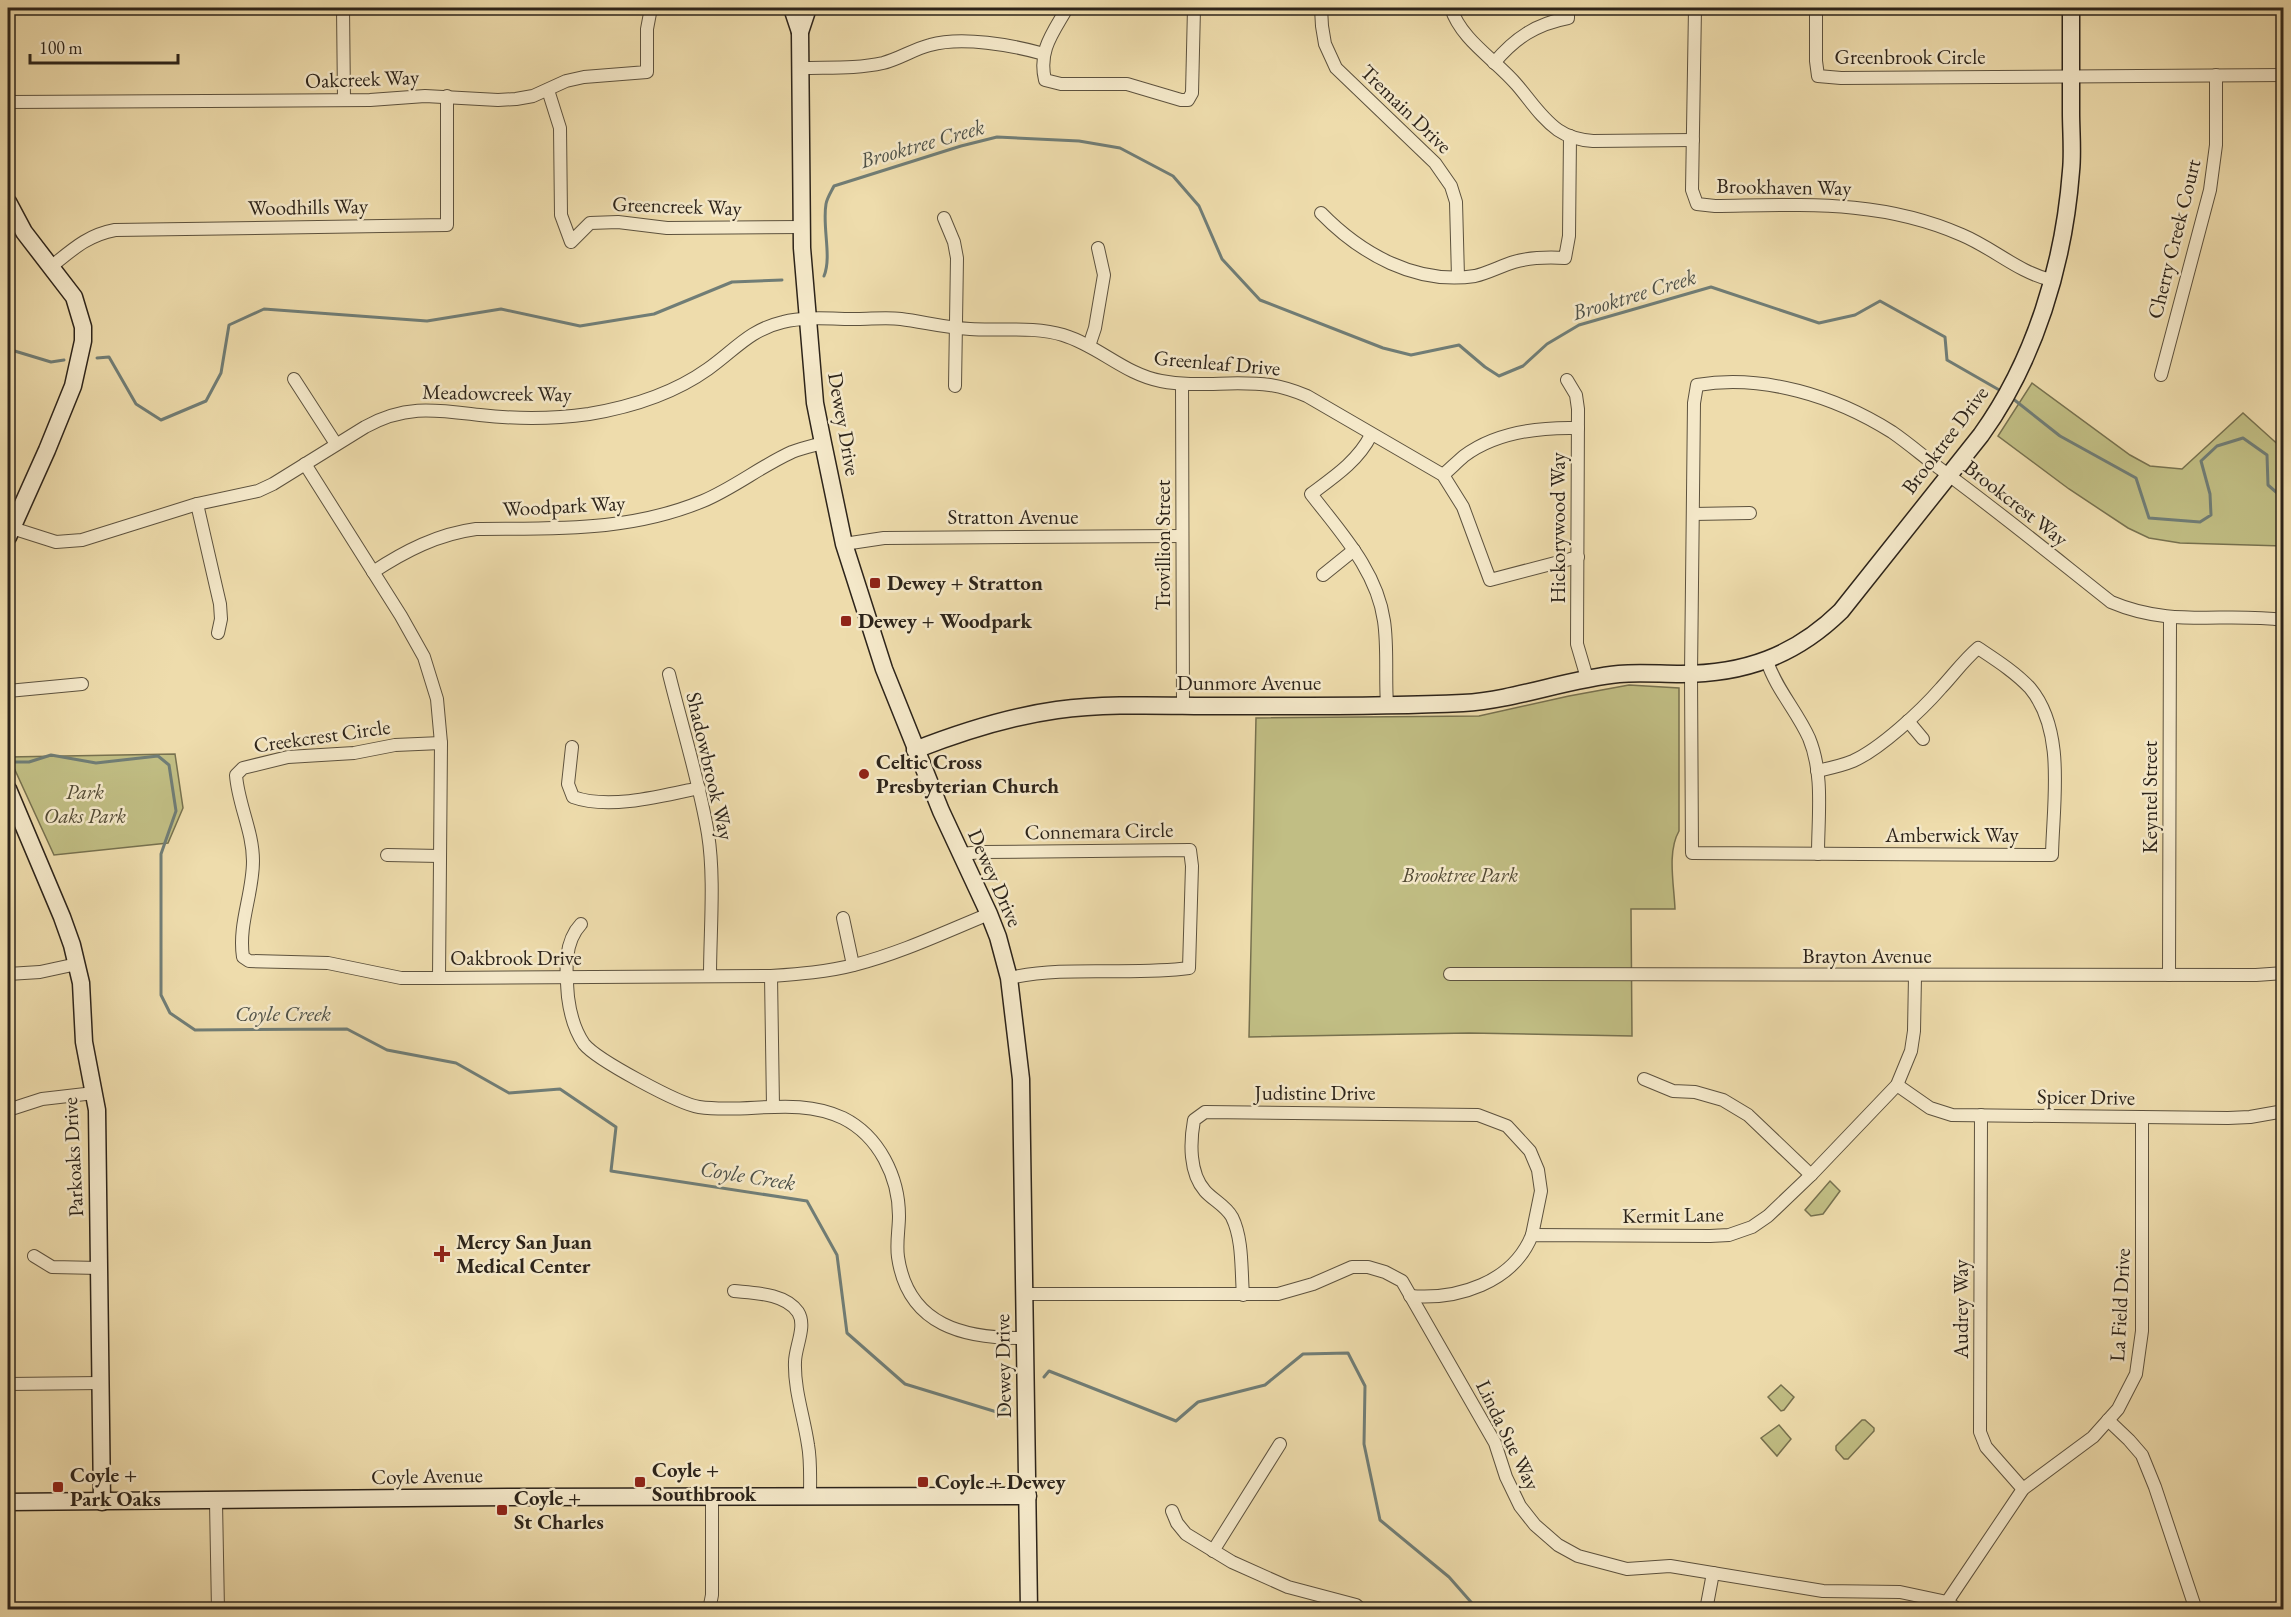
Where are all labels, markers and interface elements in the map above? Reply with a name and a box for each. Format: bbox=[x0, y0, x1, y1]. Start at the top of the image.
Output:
scale bar bbox=[30, 27, 178, 65]
text: 100 m bbox=[39, 36, 83, 59]
street label: Greenbrook Circle bbox=[1835, 43, 1985, 70]
street label: Tremain Drive bbox=[1355, 58, 1458, 159]
street label: Oakcreek Way bbox=[304, 63, 420, 94]
water label: Brooktree Creek bbox=[856, 112, 988, 175]
street label: Cherry Creek Court bbox=[2141, 156, 2206, 321]
street label: Brookhaven Way bbox=[1716, 172, 1853, 201]
street label: Greencreek Way bbox=[612, 190, 743, 221]
street label: Woodhills Way bbox=[248, 192, 369, 221]
water label: Brooktree Creek bbox=[1568, 262, 1700, 327]
street label: Greenleaf Drive bbox=[1153, 344, 1281, 381]
street label: Dewey Drive bbox=[822, 370, 867, 478]
street label: Meadowcreek Way bbox=[422, 378, 573, 407]
street label: Brooktree Drive bbox=[1895, 380, 1994, 499]
street label: Hickorywood Way bbox=[1544, 452, 1571, 604]
street label: Brookcrest Way bbox=[1959, 453, 2075, 552]
street label: Trovillion Street bbox=[1149, 479, 1176, 610]
street label: Woodpark Way bbox=[502, 489, 627, 522]
street label: Stratton Avenue bbox=[948, 503, 1078, 530]
place label: Dewey + Stratton bbox=[887, 569, 1043, 596]
marker: Dewey + Stratton bbox=[868, 576, 882, 590]
place label: Dewey + Woodpark bbox=[858, 607, 1033, 634]
marker: Dewey + Woodpark bbox=[839, 614, 853, 628]
street label: Dunmore Avenue bbox=[1177, 669, 1321, 696]
street label: Shadowbrook Way bbox=[680, 689, 741, 843]
street label: Creekcrest Circle bbox=[252, 713, 392, 758]
street label: Keyntel Street bbox=[2136, 740, 2163, 853]
place label: Celtic Cross Presbyterian Church bbox=[876, 748, 1059, 799]
marker: Celtic Cross Presbyterian Church bbox=[857, 767, 871, 781]
park label: Park Oaks Park bbox=[44, 778, 127, 829]
street label: Connemara Circle bbox=[1024, 816, 1174, 845]
street label: Amberwick Way bbox=[1884, 821, 2020, 848]
street label: Dewey Drive bbox=[962, 825, 1029, 931]
park label: Brooktree Park bbox=[1401, 861, 1518, 888]
street label: Brayton Avenue bbox=[1802, 942, 1932, 969]
street label: Oakbrook Drive bbox=[450, 944, 582, 971]
water label: Coyle Creek bbox=[235, 999, 331, 1028]
street label: Judistine Drive bbox=[1253, 1079, 1375, 1106]
street label: Spicer Drive bbox=[2037, 1082, 2135, 1111]
street label: Parkoaks Drive bbox=[56, 1096, 89, 1218]
water label: Coyle Creek bbox=[698, 1154, 798, 1197]
street label: Kermit Lane bbox=[1622, 1200, 1724, 1229]
place label: Mercy San Juan Medical Center bbox=[456, 1228, 592, 1279]
marker: Mercy San Juan Medical Center bbox=[433, 1245, 451, 1263]
street label: La Field Drive bbox=[2103, 1248, 2136, 1362]
street label: Audrey Way bbox=[1947, 1259, 1974, 1360]
street label: Dewey Drive bbox=[988, 1314, 1017, 1418]
street label: Linda Sue Way bbox=[1470, 1375, 1547, 1495]
place label: Coyle + Southbrook bbox=[652, 1456, 757, 1507]
place label: Coyle + Park Oaks bbox=[70, 1461, 161, 1512]
street label: Coyle Avenue bbox=[371, 1461, 483, 1490]
place label: Coyle + Dewey bbox=[935, 1468, 1067, 1495]
marker: Coyle + Southbrook bbox=[633, 1475, 647, 1489]
marker: Coyle + Dewey bbox=[916, 1475, 930, 1489]
marker: Coyle + Park Oaks bbox=[51, 1480, 65, 1494]
place label: Coyle + St Charles bbox=[514, 1484, 604, 1535]
marker: Coyle + St Charles bbox=[495, 1503, 509, 1517]

